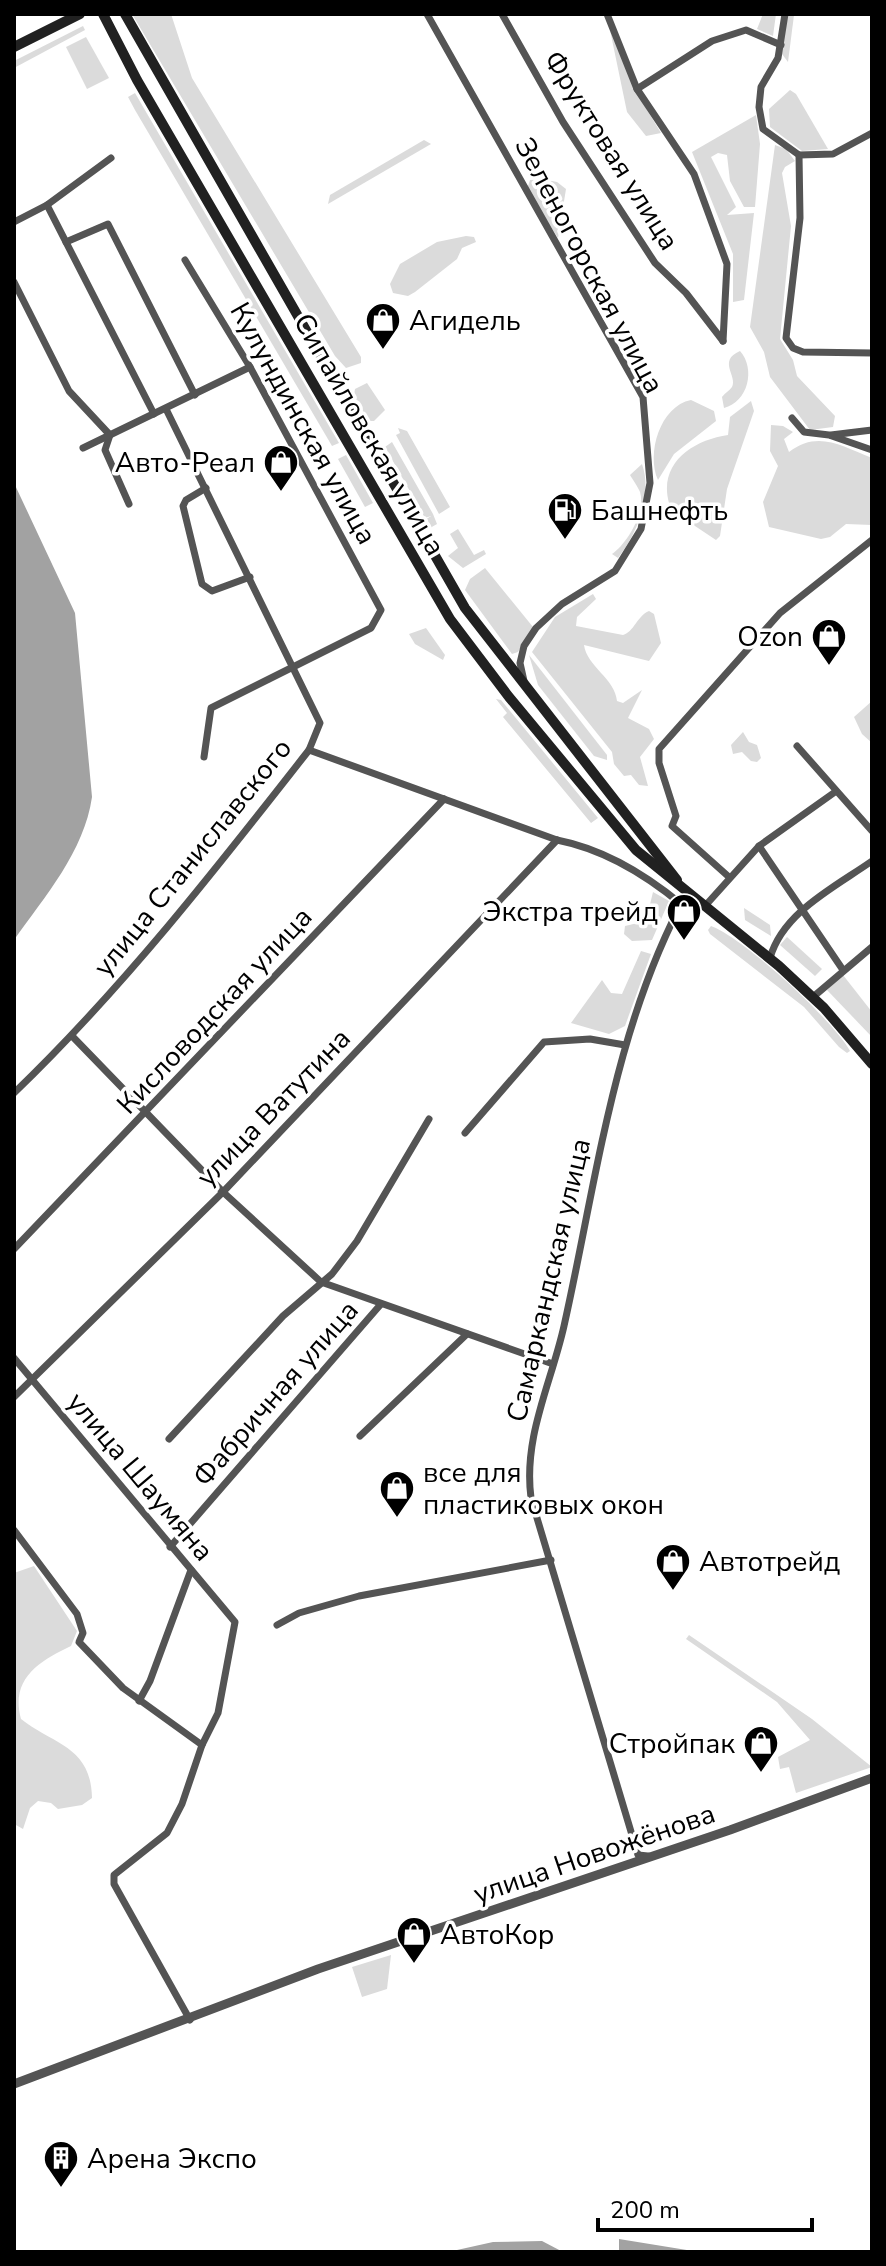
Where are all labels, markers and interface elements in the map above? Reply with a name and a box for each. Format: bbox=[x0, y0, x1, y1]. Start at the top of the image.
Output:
street label: Фруктовая улица bbox=[534, 44, 688, 257]
street label: Зеленогорская улица bbox=[506, 131, 673, 400]
street label: Кулундинская улица bbox=[221, 296, 385, 551]
shop icon: Агидель bbox=[364, 301, 402, 351]
place label: Агидель bbox=[409, 302, 521, 340]
street label: Сипайловская улица bbox=[284, 306, 454, 563]
shop icon: Авто-Реал bbox=[262, 443, 300, 493]
place label: Авто-Реал bbox=[115, 444, 255, 482]
fuel station icon: Башнефть bbox=[546, 491, 584, 541]
place label: Башнефть bbox=[591, 492, 728, 530]
shop icon: Ozon bbox=[810, 617, 848, 667]
place label: Ozon bbox=[737, 618, 803, 656]
street label: улица Станиславского bbox=[85, 731, 301, 985]
shop icon: Экстра трейд bbox=[665, 892, 703, 942]
place label: Экстра трейд bbox=[483, 893, 658, 931]
street label: Кисловодская улица bbox=[109, 899, 321, 1123]
street label: улица Ватутина bbox=[188, 1020, 359, 1195]
street label: Самаркандская улица bbox=[498, 1135, 600, 1426]
street label: Фабричная улица bbox=[184, 1293, 367, 1495]
street label: улица Шаумяна bbox=[58, 1384, 222, 1569]
place label: все для пластиковых окон bbox=[423, 1454, 664, 1524]
shop icon: все для пластиковых окон bbox=[378, 1469, 416, 1519]
shop icon: Автотрейд bbox=[654, 1542, 692, 1592]
place label: Автотрейд bbox=[699, 1543, 840, 1581]
shop icon: Стройпак bbox=[742, 1724, 780, 1774]
place label: Стройпак bbox=[609, 1725, 735, 1763]
street label: улица Новожёнова bbox=[468, 1795, 720, 1913]
shop icon: АвтоКор bbox=[395, 1915, 433, 1965]
place label: АвтоКор bbox=[440, 1916, 554, 1954]
building icon: Арена Экспо bbox=[42, 2139, 80, 2189]
place label: Арена Экспо bbox=[87, 2140, 257, 2178]
scale bar bbox=[598, 2182, 812, 2232]
text: 200 m bbox=[610, 2194, 680, 2226]

